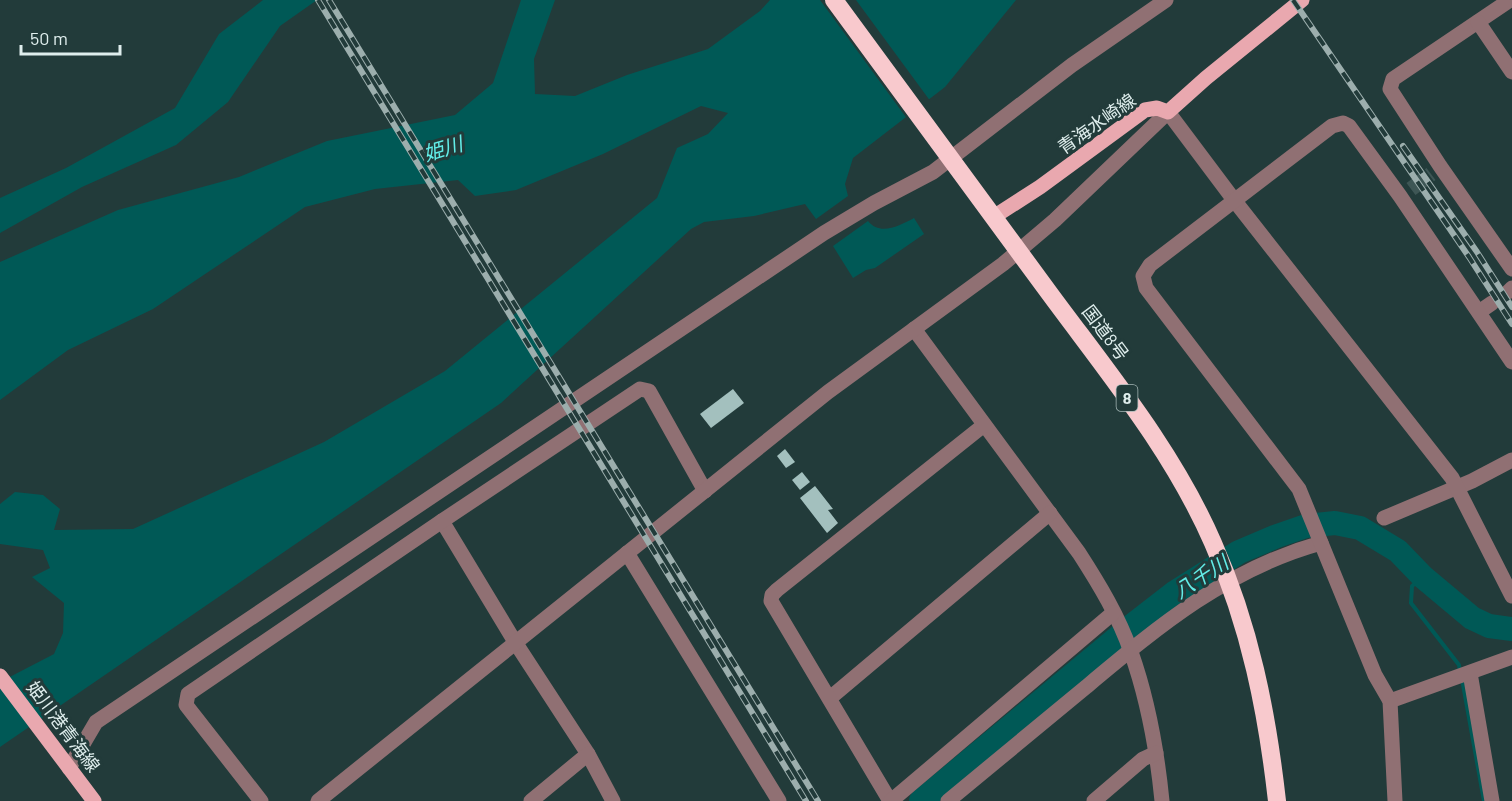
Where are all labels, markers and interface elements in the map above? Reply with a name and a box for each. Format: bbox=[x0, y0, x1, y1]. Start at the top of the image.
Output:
scale bar bbox=[21, 18, 120, 56]
text: 50 m bbox=[30, 27, 68, 49]
street label: 青海水崎線 bbox=[1053, 88, 1140, 158]
water label: 姫川 bbox=[420, 130, 467, 165]
street label: 国道8号 bbox=[1078, 300, 1134, 364]
road number: 8 bbox=[1116, 385, 1138, 411]
water label: 八千川 bbox=[1169, 549, 1234, 603]
street label: 姫川港青海線 bbox=[23, 677, 105, 776]

